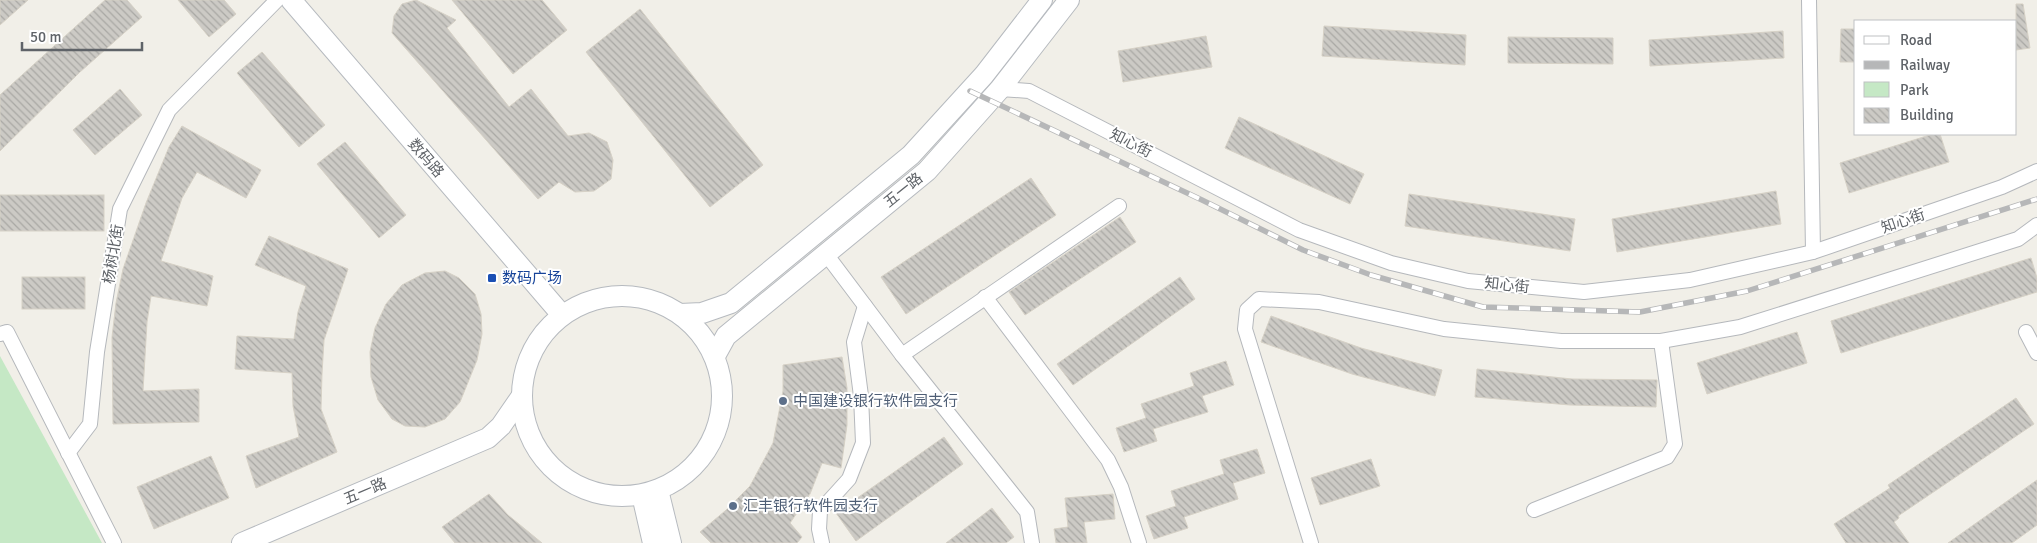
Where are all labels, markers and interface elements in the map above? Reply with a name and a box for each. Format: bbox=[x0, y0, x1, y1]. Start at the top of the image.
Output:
scale bar bbox=[22, 20, 142, 52]
legend bbox=[1854, 20, 2017, 135]
text: 50 m bbox=[30, 28, 61, 46]
text: Road bbox=[1900, 31, 1932, 49]
text: Railway bbox=[1900, 56, 1950, 74]
text: Park bbox=[1900, 81, 1929, 99]
text: Building bbox=[1900, 106, 1954, 124]
street label: 知心街 bbox=[1107, 125, 1155, 161]
street label: 数码路 bbox=[404, 135, 448, 181]
street label: 五一路 bbox=[880, 169, 926, 211]
street label: 知心街 bbox=[1879, 205, 1927, 237]
street label: 杨树北街 bbox=[99, 223, 127, 285]
place label: 数码广场 bbox=[502, 269, 562, 287]
marker: 数码广场 bbox=[486, 272, 498, 284]
street label: 知心街 bbox=[1484, 274, 1530, 296]
place label: 中国建设银行软件园支行 bbox=[793, 392, 958, 410]
marker: 中国建设银行软件园支行 bbox=[777, 395, 789, 407]
street label: 五一路 bbox=[341, 474, 389, 508]
place label: 汇丰银行软件园支行 bbox=[743, 497, 878, 515]
marker: 汇丰银行软件园支行 bbox=[727, 500, 739, 512]

